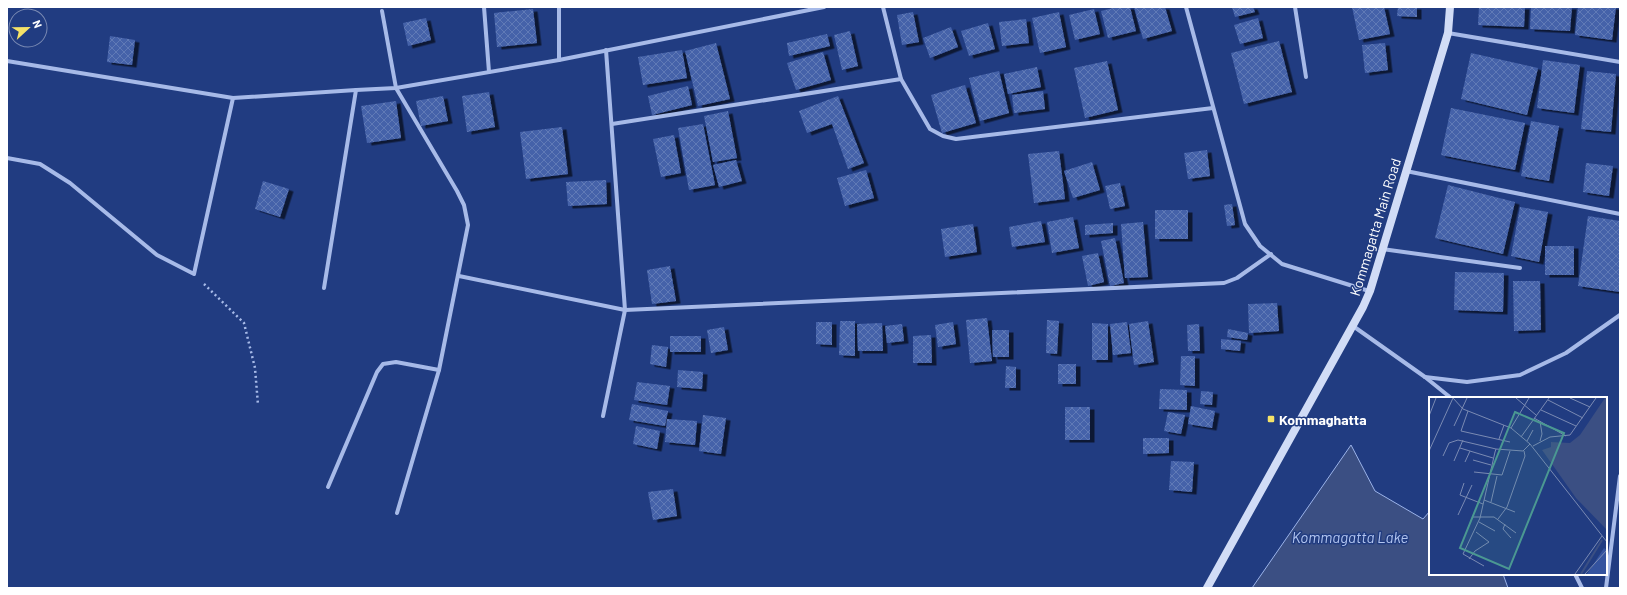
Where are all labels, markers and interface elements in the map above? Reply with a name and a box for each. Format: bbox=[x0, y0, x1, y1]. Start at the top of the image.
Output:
north arrow bbox=[8, 8, 48, 48]
text: N bbox=[30, 18, 45, 30]
street label: Kommagatta Main Road bbox=[1346, 156, 1404, 298]
inset map bbox=[1429, 397, 1607, 575]
place label: Kommaghatta bbox=[1279, 411, 1367, 428]
marker: Kommaghatta bbox=[1266, 414, 1276, 424]
water label: Kommagatta Lake bbox=[1292, 528, 1409, 546]

